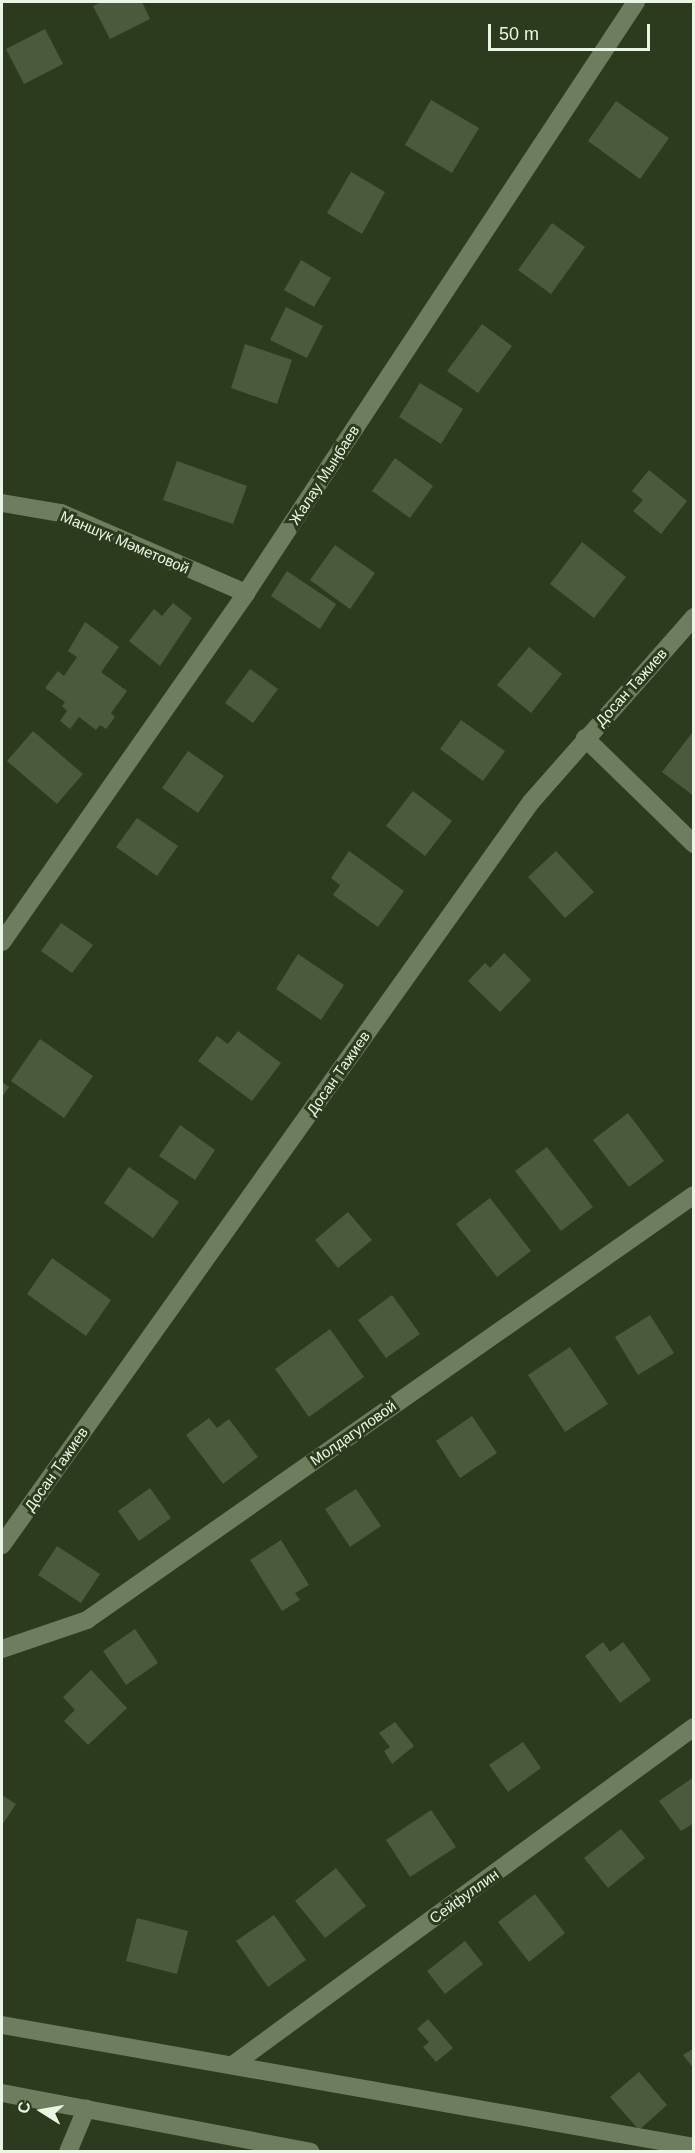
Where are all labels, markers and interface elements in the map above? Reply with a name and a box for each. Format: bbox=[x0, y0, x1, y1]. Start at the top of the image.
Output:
scale bar bbox=[491, 12, 653, 50]
text: 50 m bbox=[499, 24, 539, 44]
street label: Жалау Мыңбаев bbox=[285, 422, 363, 528]
street label: Маншүк Мәметовой bbox=[58, 507, 192, 577]
street label: Досан Тажиев bbox=[591, 644, 671, 730]
street label: Досан Тажиев bbox=[302, 1027, 374, 1119]
street label: Молдагуловой bbox=[306, 1397, 400, 1469]
street label: Досан Тажиев bbox=[20, 1423, 92, 1515]
street label: Сейфуллин bbox=[426, 1865, 502, 1927]
north arrow bbox=[12, 2081, 72, 2141]
text: С bbox=[14, 2100, 33, 2115]

